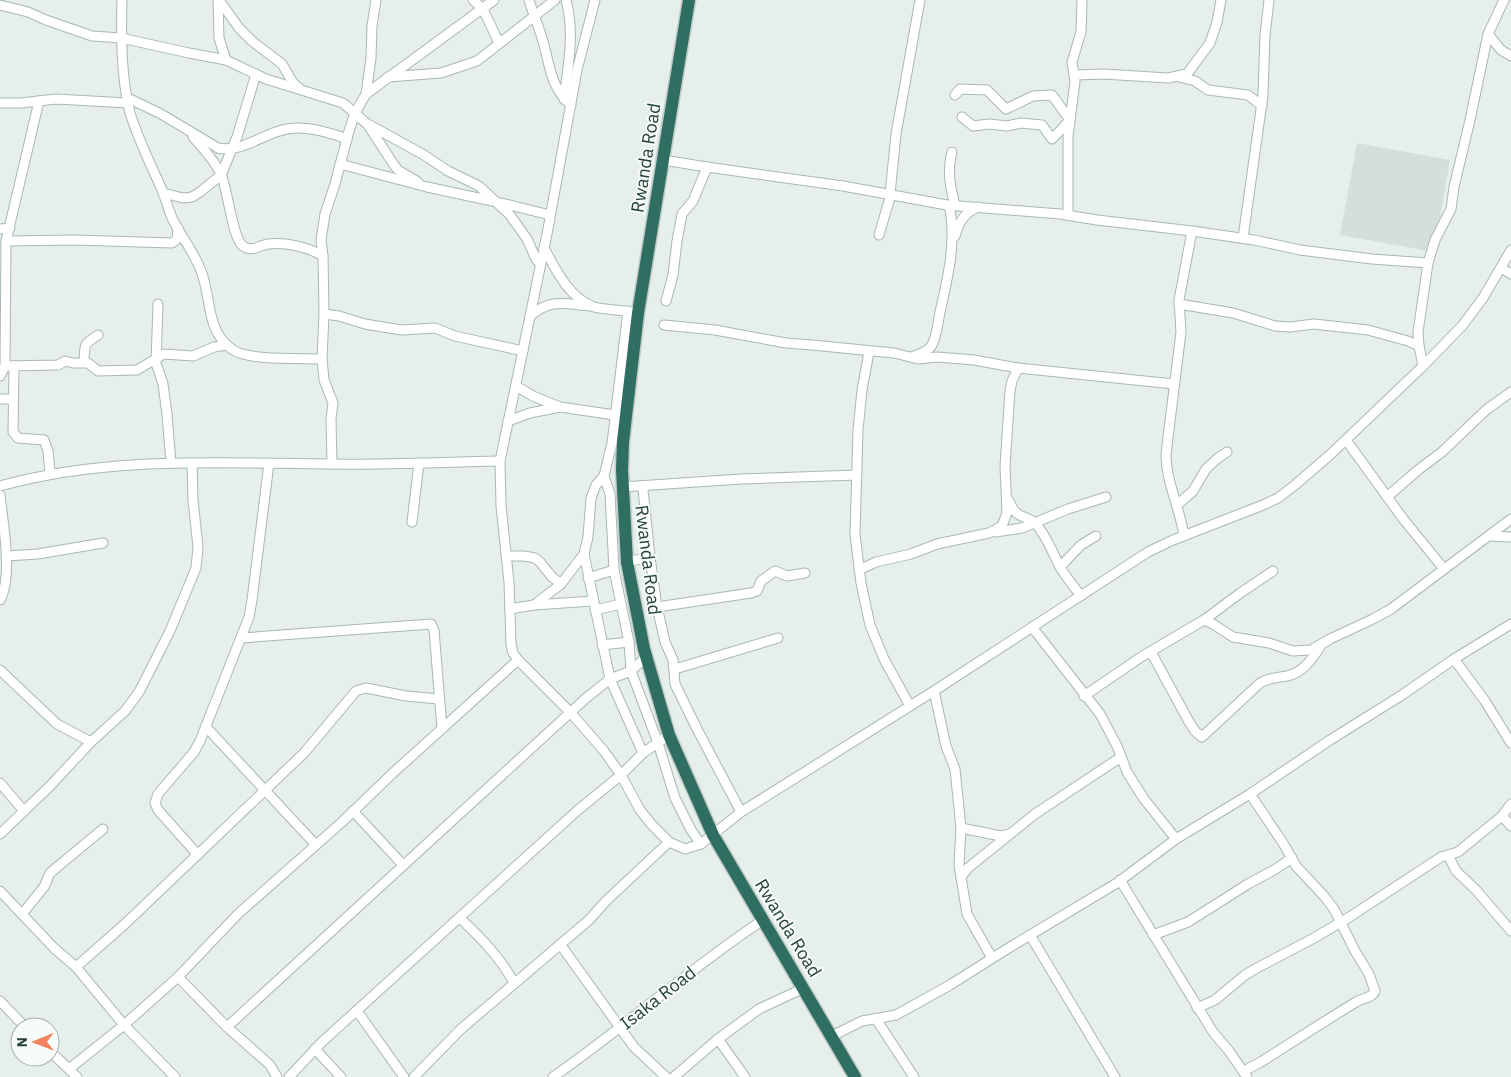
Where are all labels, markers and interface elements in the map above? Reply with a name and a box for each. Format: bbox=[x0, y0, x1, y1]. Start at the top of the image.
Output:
street label: Rwanda Road bbox=[625, 101, 666, 214]
street label: Rwanda Road bbox=[630, 504, 667, 616]
street label: Rwanda Road bbox=[750, 874, 827, 981]
street label: Isaka Road bbox=[615, 961, 700, 1034]
north arrow bbox=[10, 1017, 60, 1067]
text: N bbox=[13, 1037, 31, 1047]

